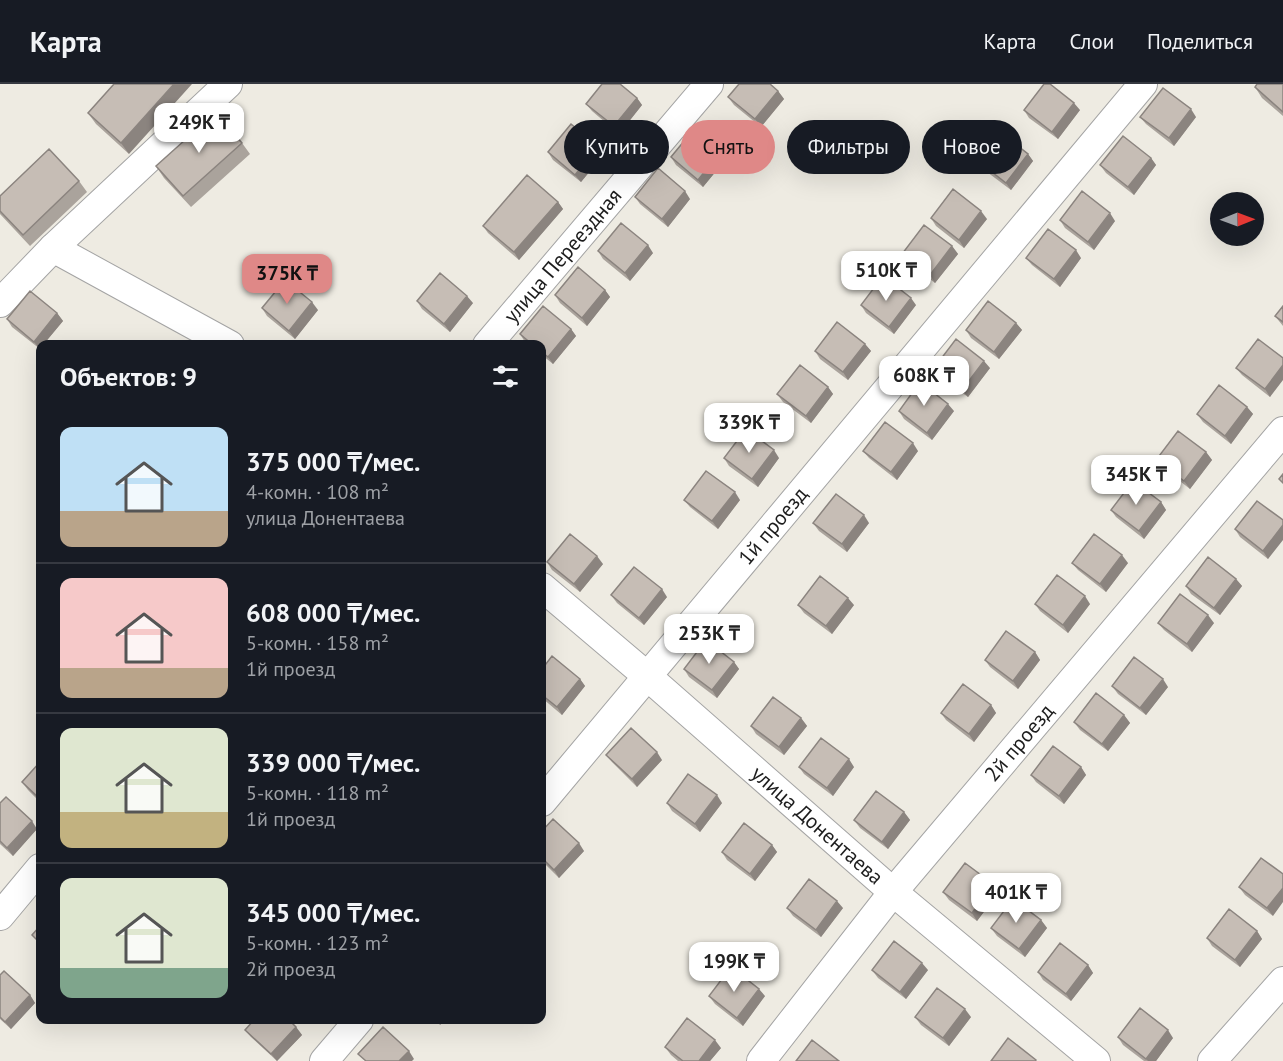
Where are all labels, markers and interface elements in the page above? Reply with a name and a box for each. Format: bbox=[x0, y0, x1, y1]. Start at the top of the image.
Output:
text: Карта bbox=[30, 23, 102, 60]
text: Карта bbox=[983, 28, 1036, 55]
text: Слои bbox=[1069, 28, 1114, 55]
text: Поделиться bbox=[1147, 28, 1253, 55]
pin: 249K ₸ bbox=[150, 103, 248, 154]
text: 249K ₸ bbox=[168, 109, 230, 135]
chip: Купить bbox=[564, 120, 669, 174]
chip: Снять bbox=[681, 120, 775, 174]
chip: Фильтры bbox=[787, 120, 910, 174]
chip: Новое bbox=[922, 120, 1022, 174]
street label: улица Переездная bbox=[498, 183, 627, 328]
north arrow bbox=[1210, 192, 1264, 246]
map controls bbox=[1210, 192, 1264, 246]
pin: 510K ₸ bbox=[837, 251, 935, 302]
pin: 375K ₸ bbox=[238, 254, 336, 305]
text: 510K ₸ bbox=[855, 257, 917, 283]
text: 375K ₸ bbox=[256, 260, 318, 286]
pin: 608K ₸ bbox=[875, 356, 973, 407]
text: Объектов: 9 bbox=[60, 360, 197, 393]
icon: filters bbox=[489, 360, 522, 393]
text: 608K ₸ bbox=[893, 362, 955, 388]
pin: 339K ₸ bbox=[700, 403, 798, 454]
text: 339K ₸ bbox=[718, 409, 780, 435]
text: 375 000 ₸/мес. bbox=[246, 445, 420, 478]
icon: home bbox=[108, 451, 180, 523]
pin: 345K ₸ bbox=[1087, 455, 1185, 506]
text: 345K ₸ bbox=[1105, 461, 1167, 487]
text: 4-комн. · 108 m² bbox=[246, 479, 389, 505]
street label: 1й проезд bbox=[732, 481, 813, 570]
text: улица Донентаева bbox=[246, 505, 405, 531]
text: 608 000 ₸/мес. bbox=[246, 596, 420, 629]
icon: home bbox=[108, 602, 180, 674]
pin: 253K ₸ bbox=[660, 614, 758, 665]
text: 253K ₸ bbox=[678, 620, 740, 646]
text: 5-комн. · 158 m² bbox=[246, 630, 389, 656]
text: 1й проезд bbox=[246, 656, 335, 682]
street label: 2й проезд bbox=[978, 698, 1060, 787]
text: 339 000 ₸/мес. bbox=[246, 746, 420, 779]
icon: home bbox=[108, 752, 180, 824]
street label: улица Донентаева bbox=[746, 760, 889, 890]
text: 5-комн. · 118 m² bbox=[246, 780, 389, 806]
text: 1й проезд bbox=[246, 806, 335, 832]
pin: 401K ₸ bbox=[967, 873, 1065, 924]
text: 401K ₸ bbox=[985, 879, 1047, 905]
text: 345 000 ₸/мес. bbox=[246, 896, 420, 929]
icon: home bbox=[108, 902, 180, 974]
text: 5-комн. · 123 m² bbox=[246, 930, 389, 956]
pin: 199K ₸ bbox=[685, 942, 783, 993]
text: 199K ₸ bbox=[703, 948, 765, 974]
text: 2й проезд bbox=[246, 956, 335, 982]

